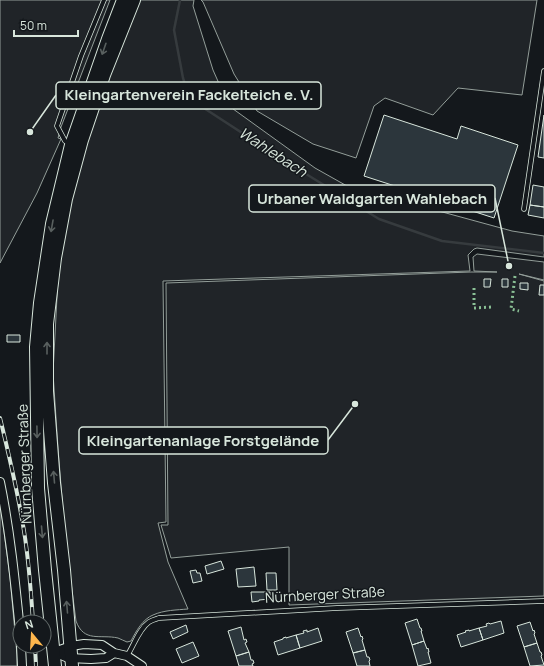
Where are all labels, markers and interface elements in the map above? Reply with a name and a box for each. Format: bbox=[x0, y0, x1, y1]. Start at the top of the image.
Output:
scale bar bbox=[14, 12, 78, 38]
text: 50 m bbox=[20, 17, 47, 34]
one-way arrow bbox=[100, 43, 107, 56]
callout: Kleingartenverein Fackelteich e. V. bbox=[56, 82, 321, 109]
text: Kleingartenverein Fackelteich e. V. bbox=[64, 84, 314, 105]
water label: Wahlebach bbox=[235, 122, 312, 182]
callout: Urbaner Waldgarten Wahlebach bbox=[249, 185, 495, 212]
text: Urbaner Waldgarten Wahlebach bbox=[257, 188, 487, 209]
one-way arrow bbox=[47, 219, 55, 232]
one-way arrow bbox=[43, 342, 51, 355]
street label: Nürnberger Straße bbox=[12, 404, 36, 524]
one-way arrow bbox=[33, 425, 41, 438]
callout: Kleingartenanlage Forstgelände bbox=[79, 427, 328, 454]
text: Kleingartenanlage Forstgelände bbox=[87, 430, 319, 451]
one-way arrow bbox=[50, 471, 58, 484]
one-way arrow bbox=[38, 525, 46, 538]
street label: Nürnberger Straße bbox=[264, 581, 386, 607]
one-way arrow bbox=[64, 601, 71, 614]
north arrow bbox=[12, 614, 52, 654]
text: N bbox=[23, 616, 35, 632]

